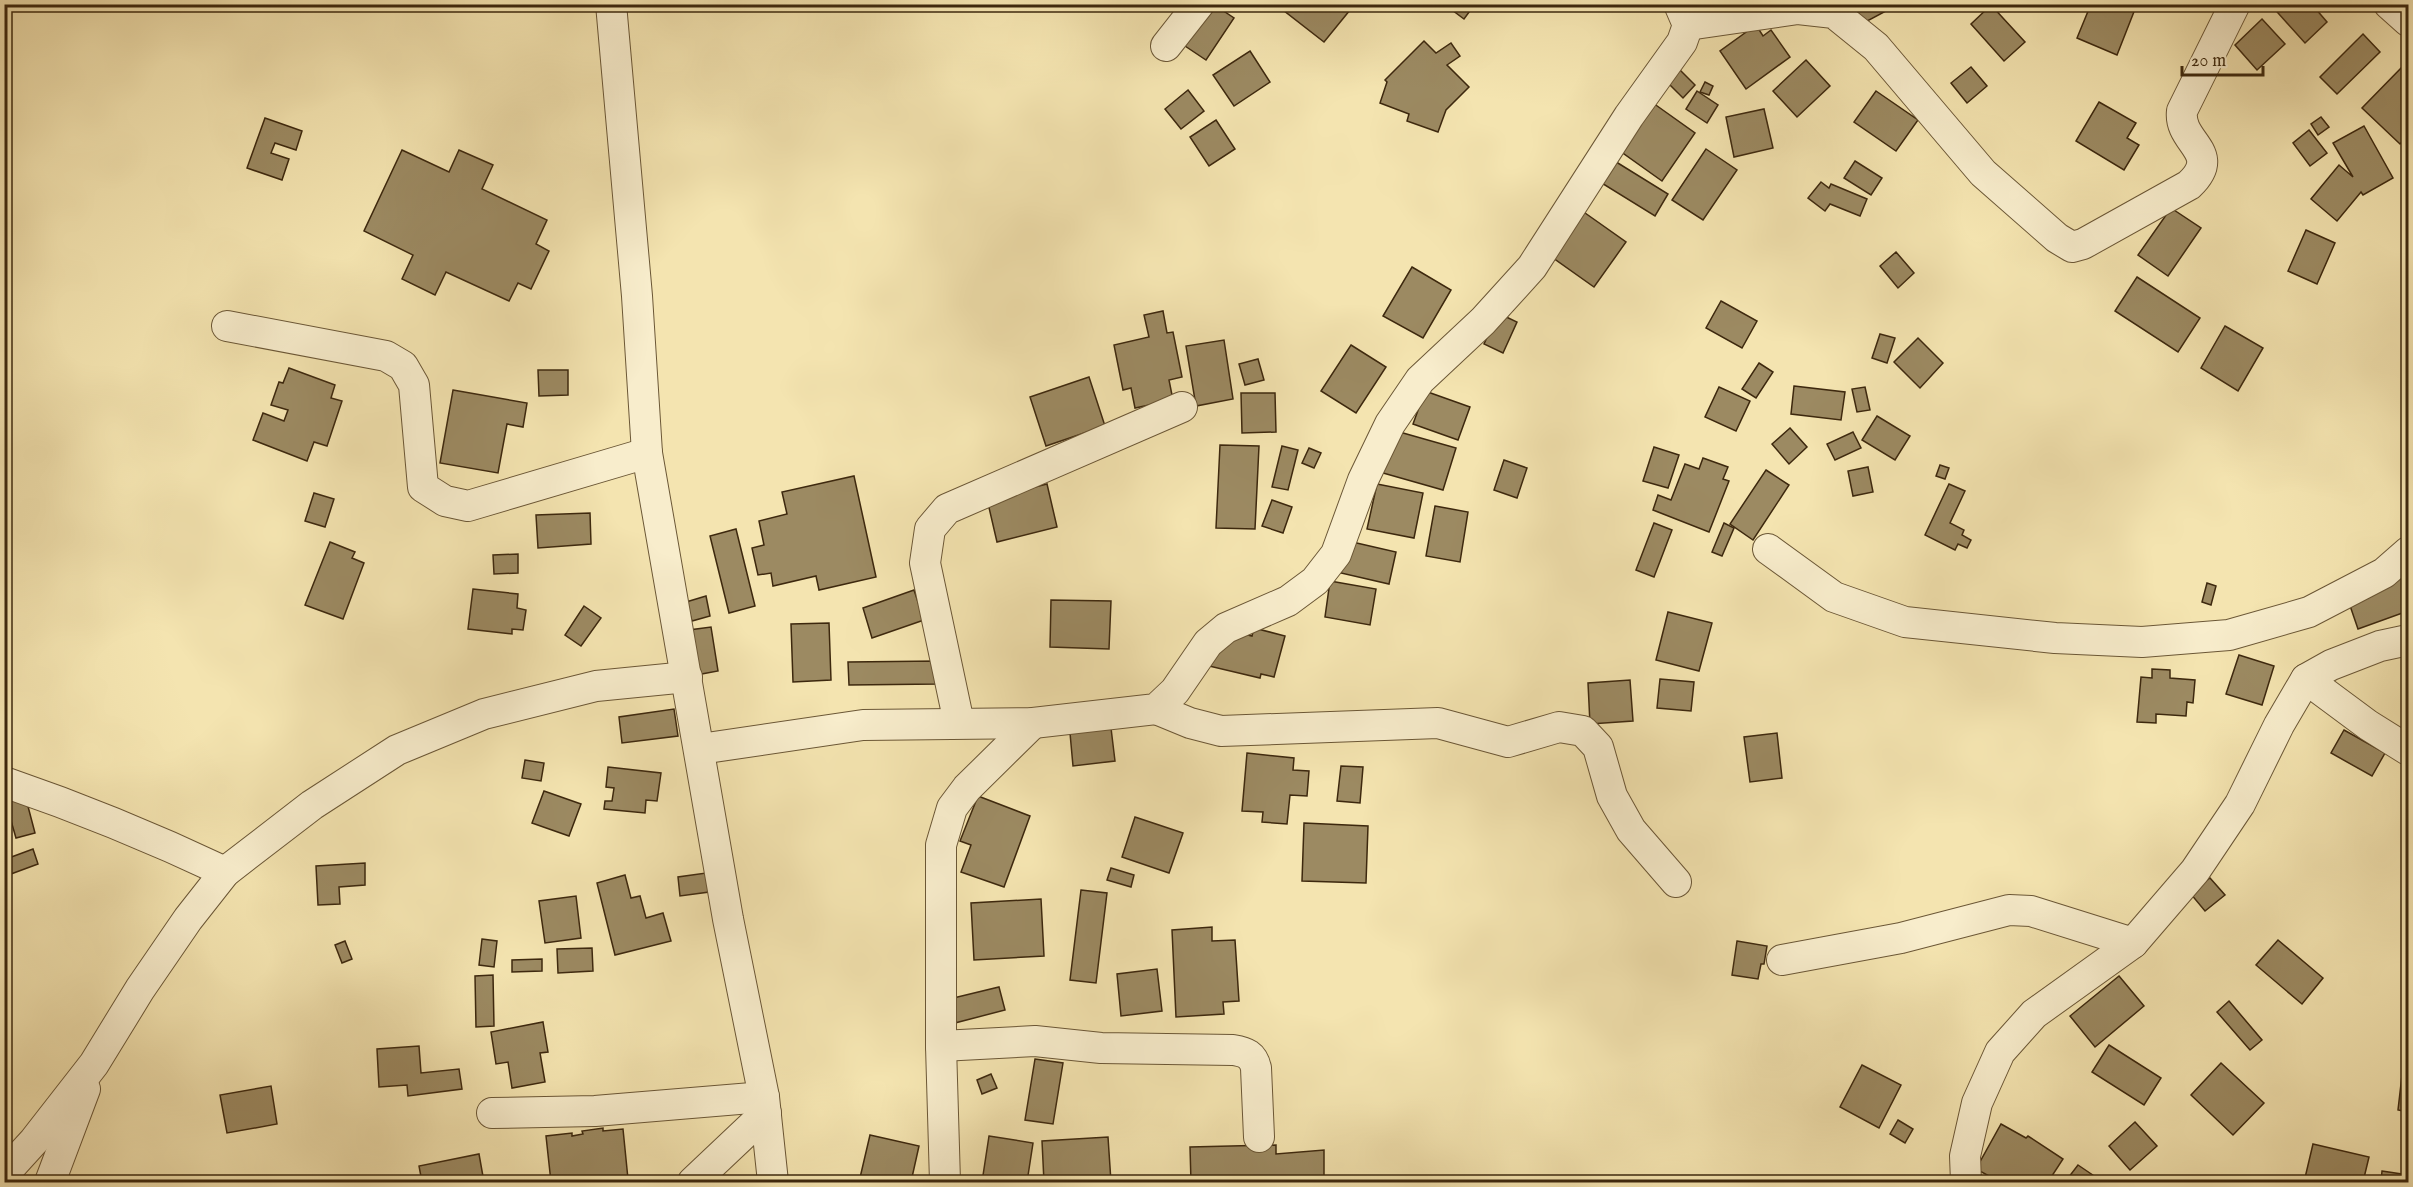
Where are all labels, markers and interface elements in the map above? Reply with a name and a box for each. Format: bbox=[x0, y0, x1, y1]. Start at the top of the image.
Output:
scale bar bbox=[2182, 39, 2263, 77]
text: 20 m bbox=[2191, 50, 2226, 73]

